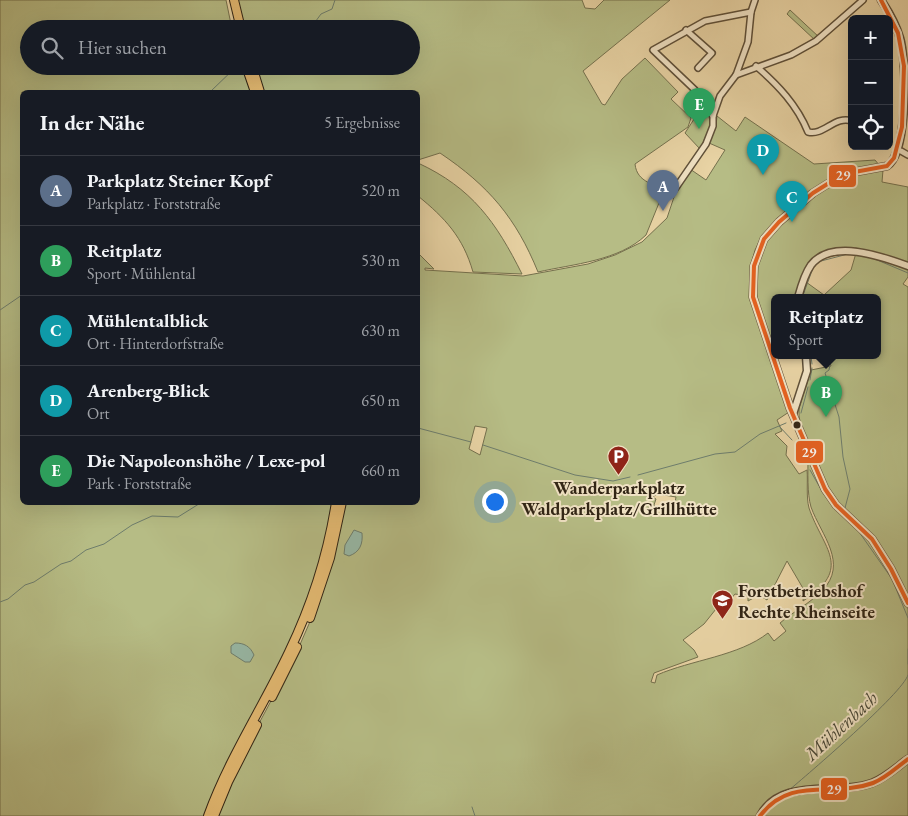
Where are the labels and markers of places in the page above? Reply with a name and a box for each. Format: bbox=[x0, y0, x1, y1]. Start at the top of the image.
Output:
pin: E bbox=[683, 88, 715, 129]
pin: D bbox=[747, 134, 779, 175]
pin: A bbox=[647, 170, 679, 211]
pin: C bbox=[776, 181, 808, 222]
pin: B bbox=[810, 376, 842, 417]
unlabelled marker bbox=[792, 420, 802, 430]
parking icon: Wanderparkplatz Waldparkplatz/Grillhütte bbox=[607, 445, 631, 476]
place label: Wanderparkplatz Waldparkplatz/Grillhütte bbox=[521, 476, 717, 520]
place label: Forstbetriebshof Rechte Rheinseite bbox=[738, 579, 875, 623]
school or university icon: Forstbetriebshof Rechte Rheinseite bbox=[710, 588, 734, 619]

